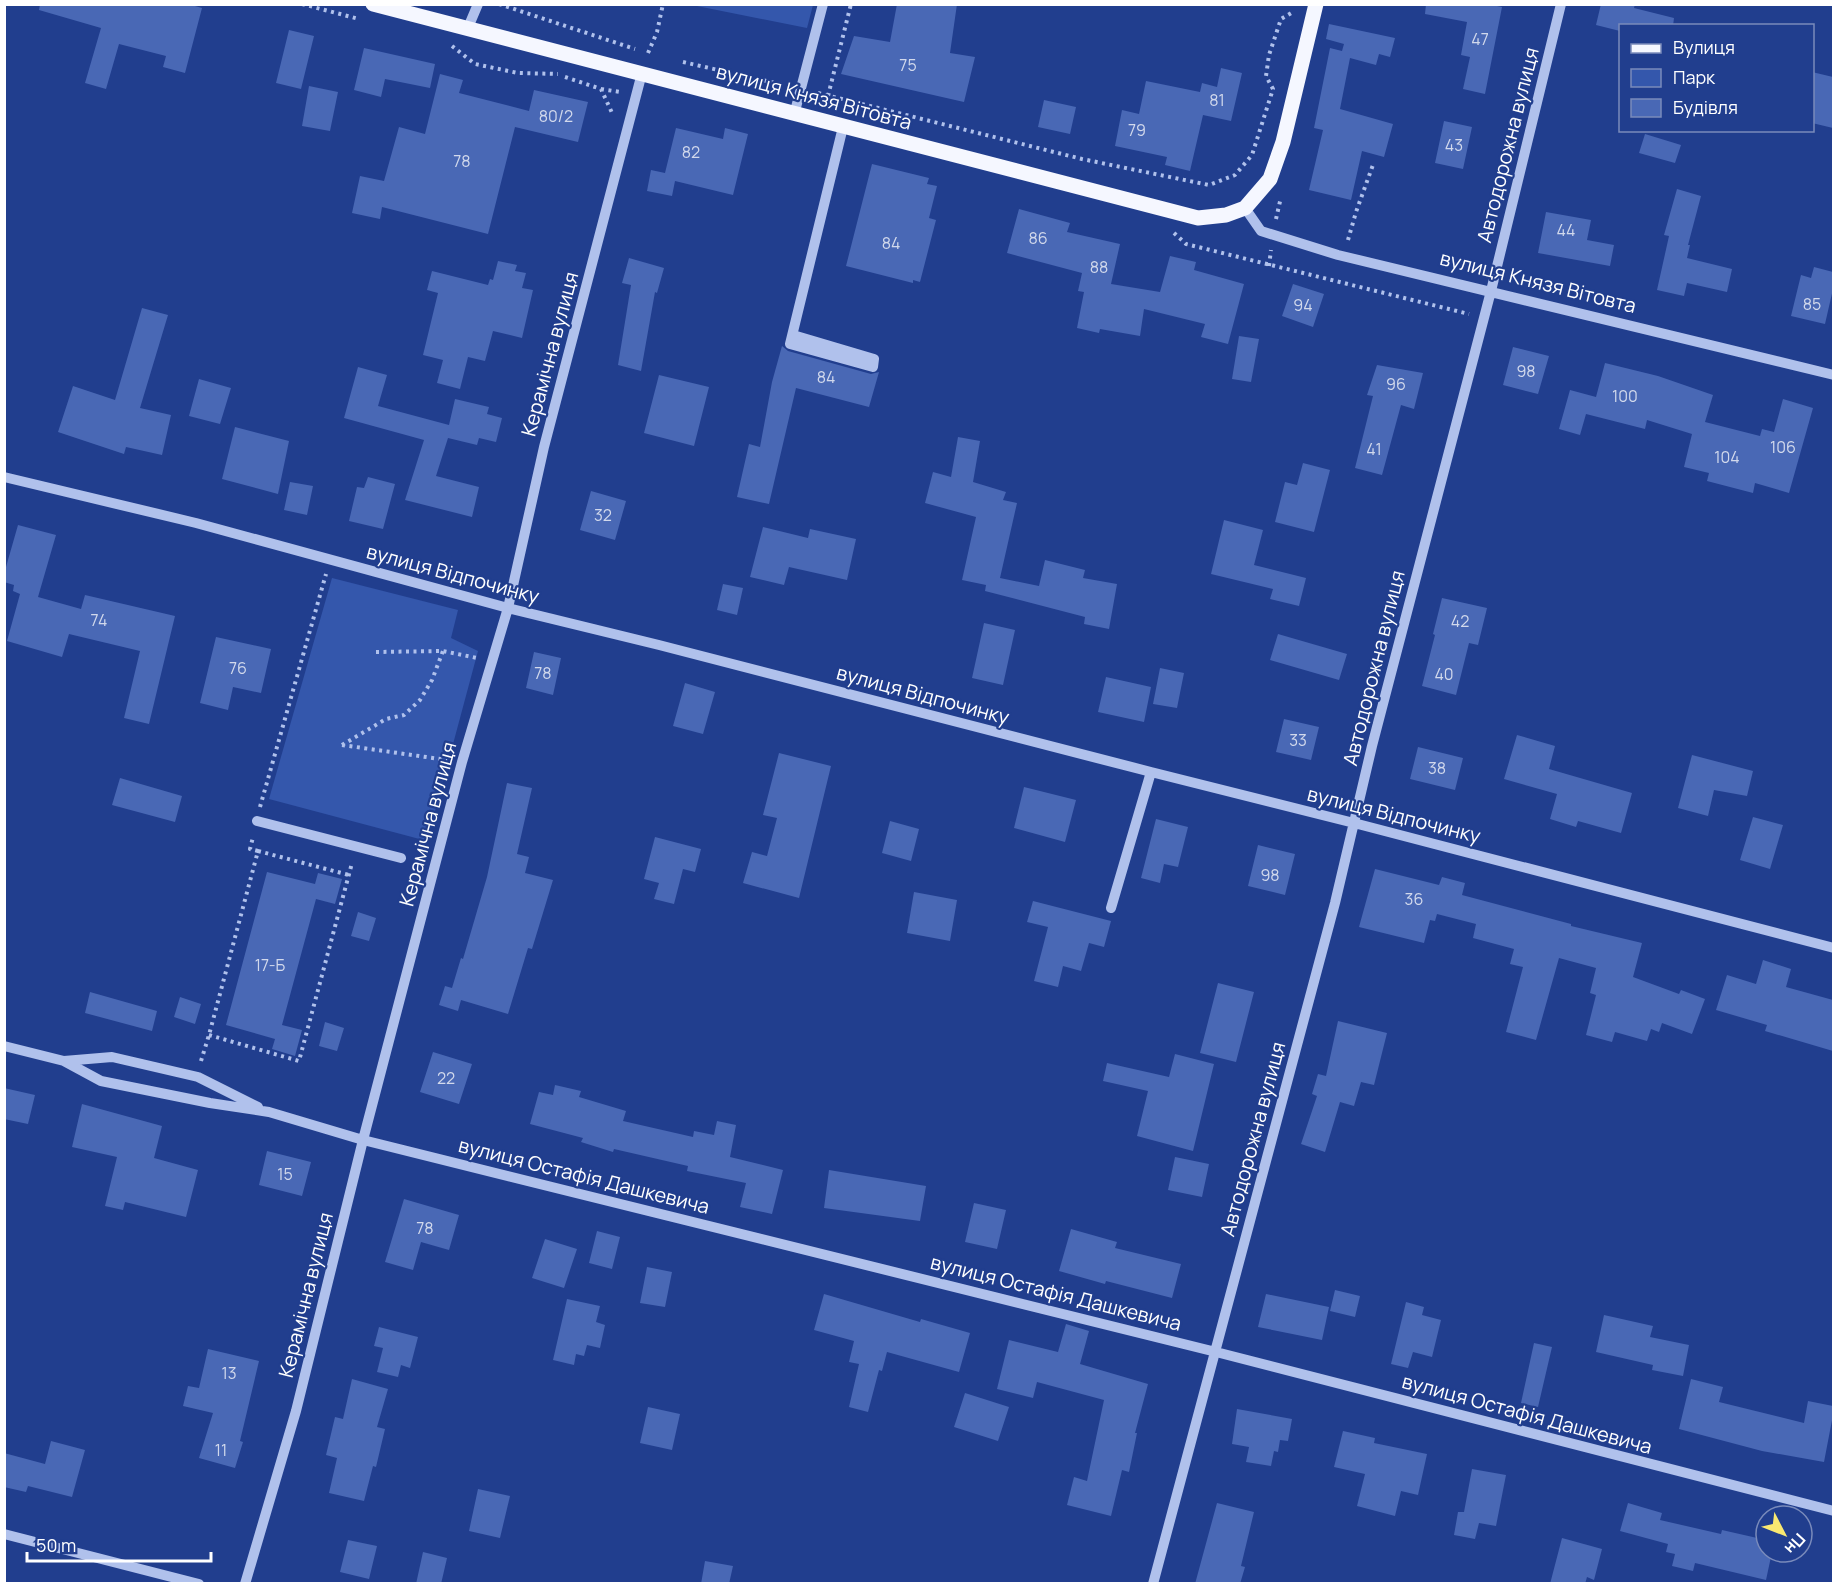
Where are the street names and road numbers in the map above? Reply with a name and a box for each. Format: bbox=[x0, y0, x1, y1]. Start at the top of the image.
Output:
street label: Автодорожна вулиця bbox=[1470, 44, 1545, 245]
street label: вулиця Князя Вітовта bbox=[713, 57, 915, 136]
street label: вулиця Князя Вітовта bbox=[1437, 244, 1639, 319]
street label: Керамічна вулиця bbox=[515, 269, 584, 439]
street label: вулиця Відпочинку bbox=[364, 537, 543, 610]
street label: Автодорожна вулиця bbox=[1336, 567, 1411, 768]
street label: вулиця Відпочинку bbox=[834, 658, 1013, 731]
street label: Керамічна вулиця bbox=[393, 739, 462, 909]
street label: вулиця Відпочинку bbox=[1305, 780, 1484, 849]
street label: Автодорожна вулиця bbox=[1214, 1039, 1291, 1239]
street label: вулиця Остафія Дашкевича bbox=[456, 1131, 712, 1220]
street label: Керамічна вулиця bbox=[272, 1209, 339, 1380]
street label: вулиця Остафія Дашкевича bbox=[928, 1248, 1184, 1337]
street label: вулиця Остафія Дашкевича bbox=[1399, 1367, 1655, 1460]

